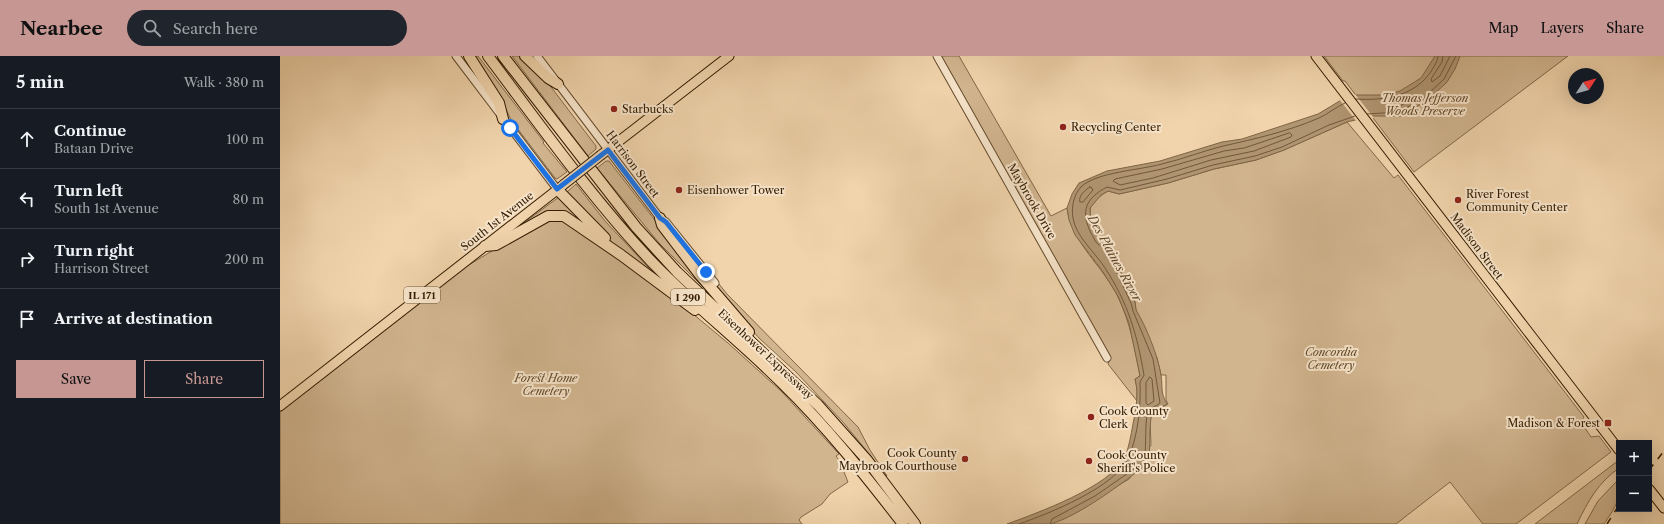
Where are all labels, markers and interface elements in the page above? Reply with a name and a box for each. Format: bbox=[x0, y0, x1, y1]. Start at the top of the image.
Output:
search box bbox=[127, 10, 407, 46]
text: Nearbee bbox=[20, 17, 103, 40]
icon: search bbox=[141, 17, 163, 39]
text: Search here bbox=[173, 19, 258, 38]
text: Map bbox=[1488, 19, 1518, 37]
text: Layers bbox=[1540, 19, 1584, 37]
text: Share bbox=[1606, 19, 1644, 37]
north arrow bbox=[1568, 68, 1604, 104]
text: 5 min bbox=[16, 72, 64, 92]
text: Walk · 380 m bbox=[184, 74, 264, 90]
park label: Thomas Jefferson Woods Preserve bbox=[1382, 91, 1469, 118]
place label: Starbucks bbox=[622, 102, 673, 116]
marker: Starbucks bbox=[609, 104, 619, 114]
route start bbox=[501, 119, 519, 137]
place label: Recycling Center bbox=[1071, 120, 1161, 134]
text: Continue bbox=[54, 121, 126, 140]
marker: Recycling Center bbox=[1058, 122, 1068, 132]
icon: ahead bbox=[16, 128, 38, 150]
street label: Harrison Street bbox=[603, 128, 663, 200]
text: 100 m bbox=[226, 131, 264, 147]
text: Bataan Drive bbox=[54, 140, 134, 156]
street label: Maybrook Drive bbox=[1005, 161, 1059, 241]
text: Turn left bbox=[54, 181, 123, 200]
place label: Eisenhower Tower bbox=[687, 183, 785, 197]
marker: Eisenhower Tower bbox=[674, 185, 684, 195]
place label: River Forest Community Center bbox=[1466, 187, 1568, 214]
icon: left bbox=[16, 188, 38, 210]
street label: South 1st Avenue bbox=[458, 188, 536, 254]
text: 80 m bbox=[232, 191, 264, 207]
marker: River Forest Community Center bbox=[1453, 195, 1463, 205]
text: South 1st Avenue bbox=[54, 200, 159, 216]
street label: Madison Street bbox=[1448, 210, 1507, 282]
water label: Des Plaines River bbox=[1084, 211, 1146, 305]
text: Turn right bbox=[54, 241, 134, 260]
icon: right bbox=[16, 248, 38, 270]
text: 200 m bbox=[224, 251, 264, 267]
text: Harrison Street bbox=[54, 260, 149, 276]
route end bbox=[697, 263, 715, 281]
road number: IL 171 bbox=[404, 287, 440, 303]
road number: I 290 bbox=[671, 289, 705, 305]
street label: Eisenhower Expressway bbox=[715, 306, 817, 403]
icon: arrive bbox=[16, 308, 38, 330]
text: Arrive at destination bbox=[54, 309, 213, 328]
park label: Concordia Cemetery bbox=[1305, 345, 1358, 372]
button: Save bbox=[16, 360, 136, 398]
button: Share bbox=[144, 360, 264, 398]
park label: Forest Home Cemetery bbox=[514, 371, 578, 398]
place label: Cook County Clerk bbox=[1099, 404, 1170, 431]
marker: Cook County Clerk bbox=[1086, 412, 1096, 422]
place label: Madison & Forest bbox=[1507, 416, 1600, 430]
marker: Madison & Forest bbox=[1603, 418, 1613, 428]
map controls bbox=[1616, 440, 1652, 512]
button: + bbox=[1616, 440, 1652, 476]
place label: Cook County Maybrook Courthouse bbox=[839, 446, 958, 473]
place label: Cook County Sheriff's Police bbox=[1097, 448, 1175, 475]
marker: Cook County Maybrook Courthouse bbox=[960, 454, 970, 464]
marker: Cook County Sheriff's Police bbox=[1084, 456, 1094, 466]
button: − bbox=[1616, 476, 1652, 512]

